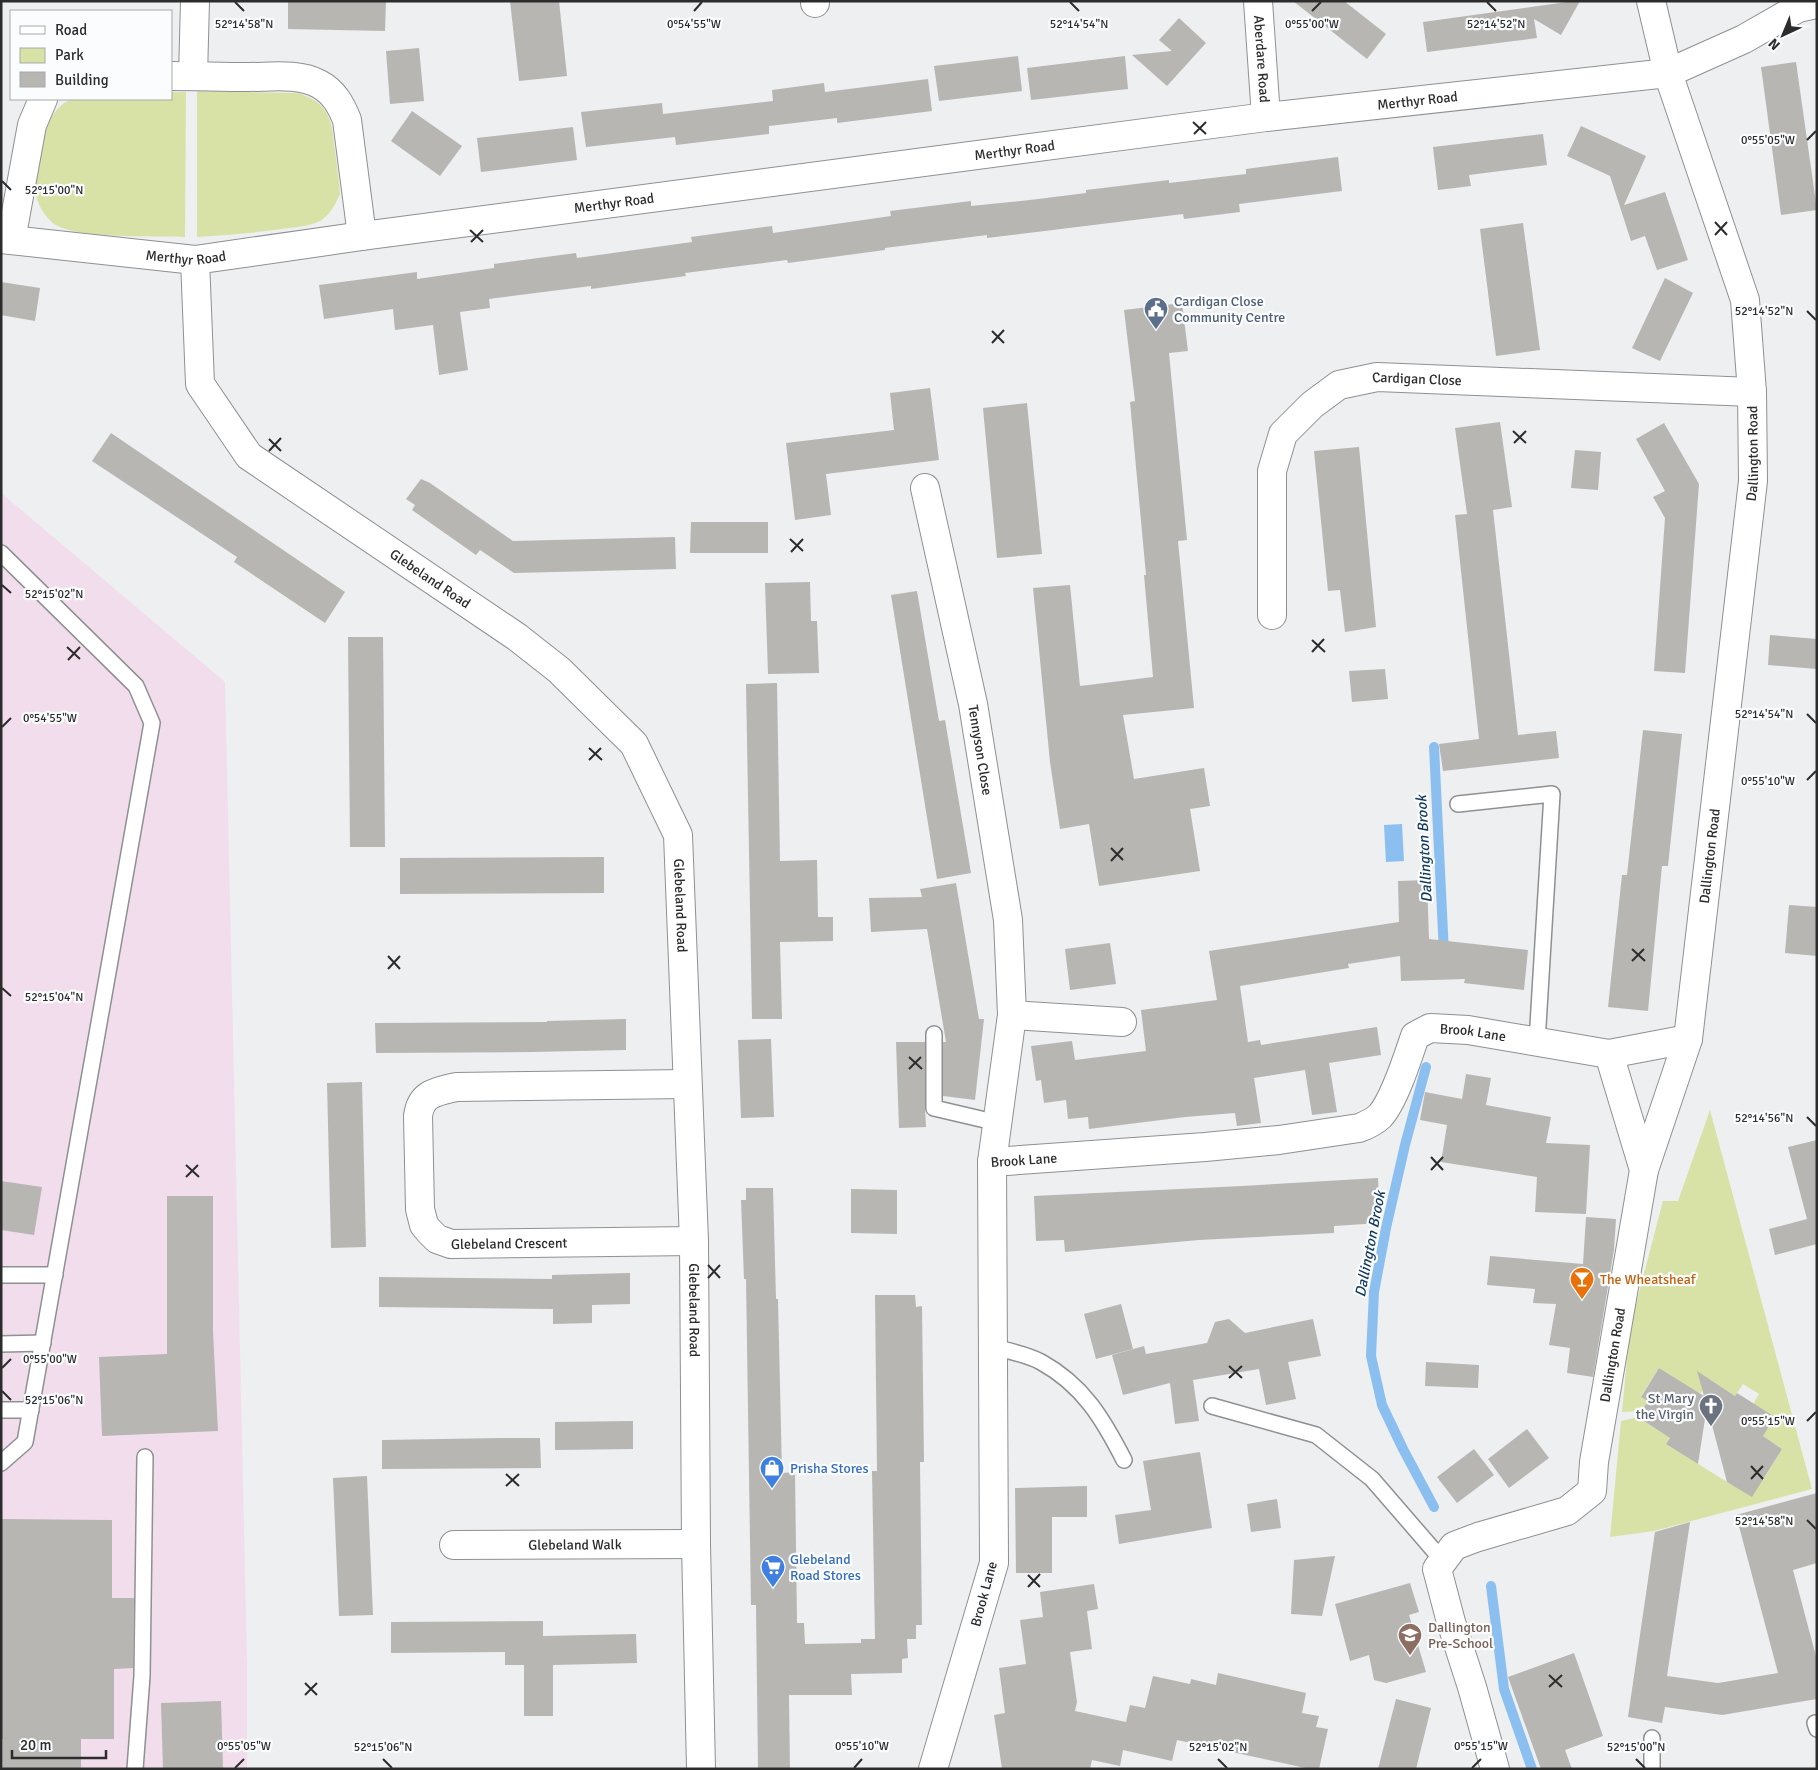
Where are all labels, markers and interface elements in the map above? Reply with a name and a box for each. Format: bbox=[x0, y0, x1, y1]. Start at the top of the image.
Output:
legend bbox=[10, 10, 172, 100]
north arrow bbox=[1758, 10, 1808, 60]
street label: Aberdare Road bbox=[1251, 15, 1273, 103]
text: 52°14'58"N bbox=[215, 17, 273, 32]
text: 0°54'55"W bbox=[667, 17, 721, 32]
text: 52°14'54"N bbox=[1050, 17, 1108, 32]
text: 0°55'00"W bbox=[1285, 17, 1339, 32]
text: 52°14'52"N bbox=[1467, 17, 1525, 32]
text: Road bbox=[55, 21, 87, 39]
text: N bbox=[1765, 34, 1784, 53]
text: Park bbox=[55, 46, 84, 64]
text: Building bbox=[55, 71, 109, 89]
street label: Merthyr Road bbox=[1376, 88, 1459, 113]
text: 0°55'05"W bbox=[1741, 133, 1795, 148]
street label: Merthyr Road bbox=[973, 136, 1056, 164]
text: 52°15'00"N bbox=[25, 183, 83, 198]
street label: Merthyr Road bbox=[573, 189, 655, 217]
street label: Merthyr Road bbox=[145, 246, 227, 269]
place label: Cardigan Close Community Centre bbox=[1174, 293, 1285, 326]
public building icon: Cardigan Close Community Centre bbox=[1143, 296, 1169, 330]
text: 52°14'52"N bbox=[1735, 304, 1793, 319]
street label: Cardigan Close bbox=[1370, 368, 1462, 389]
street label: Dallington Road bbox=[1742, 406, 1762, 502]
street label: Glebeland Road bbox=[387, 545, 474, 612]
text: 52°15'02"N bbox=[25, 587, 83, 602]
street label: Tennyson Close bbox=[965, 704, 996, 797]
text: 52°14'54"N bbox=[1735, 707, 1793, 722]
text: 0°54'55"W bbox=[23, 711, 77, 726]
text: 0°55'10"W bbox=[1741, 774, 1795, 789]
water label: Dallington Brook bbox=[1412, 793, 1436, 903]
street label: Dallington Road bbox=[1695, 807, 1723, 905]
street label: Glebeland Road bbox=[670, 858, 691, 953]
text: 52°15'04"N bbox=[25, 990, 83, 1005]
street label: Brook Lane bbox=[1439, 1020, 1507, 1045]
text: 52°14'56"N bbox=[1735, 1111, 1793, 1126]
street label: Brook Lane bbox=[990, 1149, 1058, 1171]
water label: Dallington Brook bbox=[1351, 1188, 1389, 1299]
street label: Glebeland Crescent bbox=[451, 1234, 568, 1252]
street label: Glebeland Road bbox=[686, 1263, 703, 1357]
bar icon: The Wheatsheaf bbox=[1569, 1266, 1595, 1300]
place label: The Wheatsheaf bbox=[1600, 1271, 1697, 1288]
street label: Dallington Road bbox=[1596, 1306, 1629, 1403]
text: 0°55'00"W bbox=[23, 1352, 77, 1367]
place label: St Mary the Virgin bbox=[1636, 1390, 1694, 1423]
text: 52°15'06"N bbox=[25, 1393, 83, 1408]
church icon: St Mary the Virgin bbox=[1698, 1393, 1724, 1427]
text: 0°55'15"W bbox=[1741, 1414, 1795, 1429]
shop icon: Prisha Stores bbox=[759, 1455, 785, 1489]
place label: Prisha Stores bbox=[790, 1460, 869, 1477]
text: 52°14'58"N bbox=[1735, 1514, 1793, 1529]
street label: Glebeland Walk bbox=[528, 1536, 622, 1553]
place label: Glebeland Road Stores bbox=[790, 1551, 861, 1584]
supermarket icon: Glebeland Road Stores bbox=[760, 1554, 786, 1588]
street label: Brook Lane bbox=[967, 1560, 1001, 1628]
place label: Dallington Pre-School bbox=[1428, 1619, 1493, 1652]
school or university icon: Dallington Pre-School bbox=[1397, 1622, 1423, 1656]
scale bar bbox=[12, 1728, 106, 1760]
text: 20 m bbox=[20, 1736, 51, 1754]
text: 0°55'05"W bbox=[217, 1739, 271, 1754]
text: 0°55'10"W bbox=[835, 1739, 889, 1754]
text: 0°55'15"W bbox=[1454, 1739, 1508, 1754]
text: 52°15'06"N bbox=[354, 1740, 412, 1755]
text: 52°15'02"N bbox=[1189, 1740, 1247, 1755]
text: 52°15'00"N bbox=[1607, 1740, 1665, 1755]

